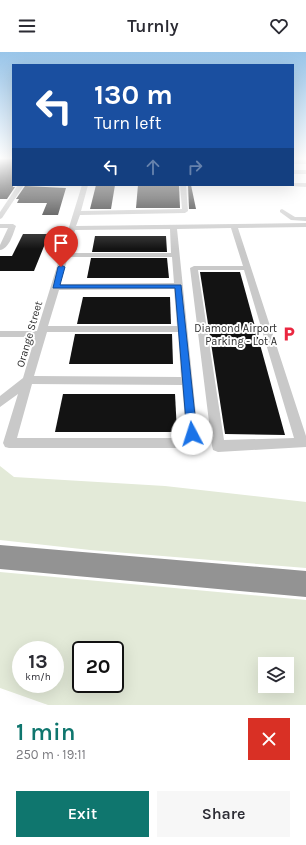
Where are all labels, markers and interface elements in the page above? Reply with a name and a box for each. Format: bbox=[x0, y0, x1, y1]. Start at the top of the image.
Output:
icon: menu bbox=[16, 15, 38, 37]
text: Turnly bbox=[127, 15, 179, 37]
icon: heart bbox=[268, 15, 290, 37]
text: 130 m bbox=[94, 78, 173, 111]
icon: left bbox=[28, 80, 80, 132]
text: Turn left bbox=[94, 112, 162, 134]
icon: left bbox=[100, 156, 122, 178]
icon: ahead bbox=[142, 156, 164, 178]
icon: right bbox=[184, 156, 206, 178]
pin bbox=[44, 226, 78, 267]
icon: arrive bbox=[50, 232, 72, 254]
street label: Orange Street bbox=[14, 299, 45, 369]
place label: Diamond Airport Parking - Lot A bbox=[194, 322, 278, 348]
parking icon: Diamond Airport Parking - Lot A bbox=[280, 325, 298, 343]
position arrow bbox=[171, 413, 213, 455]
speed limit sign: 20 bbox=[72, 641, 124, 693]
text: 13 bbox=[28, 650, 48, 673]
map controls bbox=[258, 657, 294, 693]
button: layers bbox=[258, 657, 294, 693]
text: km/h bbox=[25, 671, 51, 683]
text: 1 min bbox=[16, 718, 76, 746]
button: close bbox=[248, 718, 290, 760]
text: 250 m · 19:11 bbox=[16, 747, 86, 762]
button: Exit bbox=[16, 791, 149, 837]
button: Share bbox=[157, 791, 290, 837]

